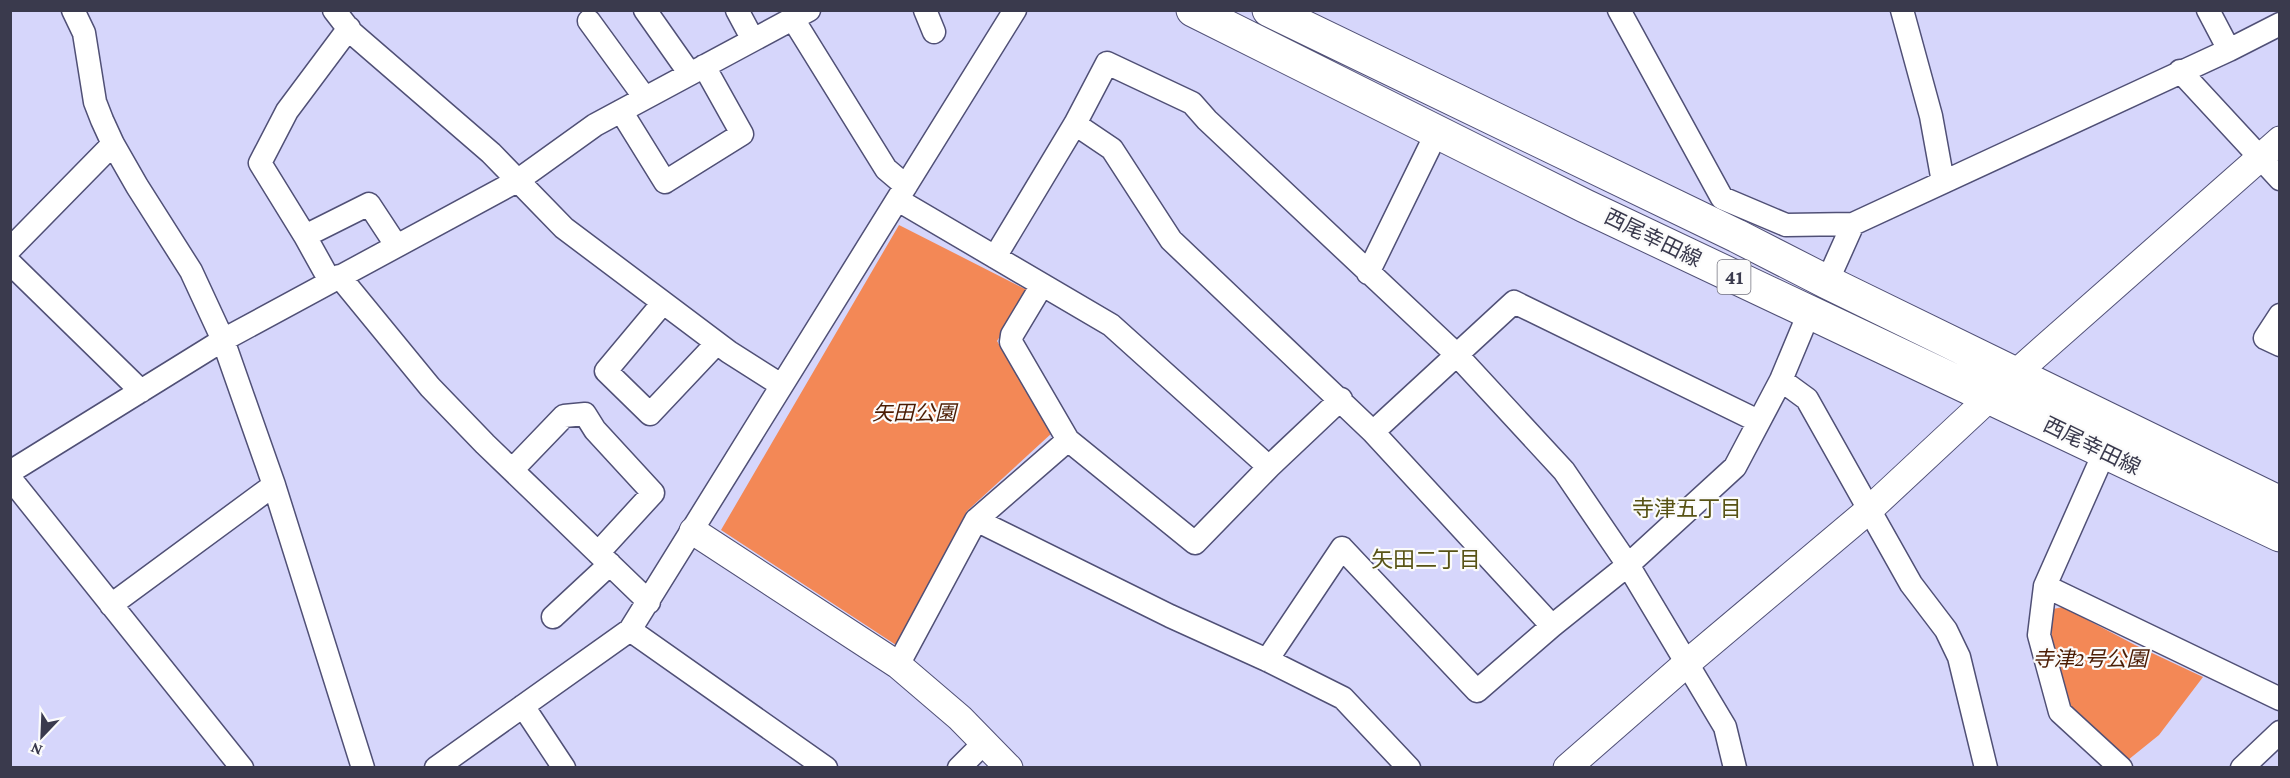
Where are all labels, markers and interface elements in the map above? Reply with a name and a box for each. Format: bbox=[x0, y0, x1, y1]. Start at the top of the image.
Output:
street label: 西尾幸田線 bbox=[1601, 204, 1705, 272]
road number: 41 bbox=[1718, 260, 1750, 294]
park label: 矢田公園 bbox=[872, 401, 959, 425]
street label: 西尾幸田線 bbox=[2040, 412, 2144, 480]
district label: 寺津五丁目 bbox=[1632, 496, 1742, 521]
district label: 矢田二丁目 bbox=[1371, 547, 1481, 572]
park label: 寺津2号公園 bbox=[2032, 647, 2150, 671]
north arrow bbox=[12, 706, 72, 766]
text: N bbox=[28, 739, 45, 759]

